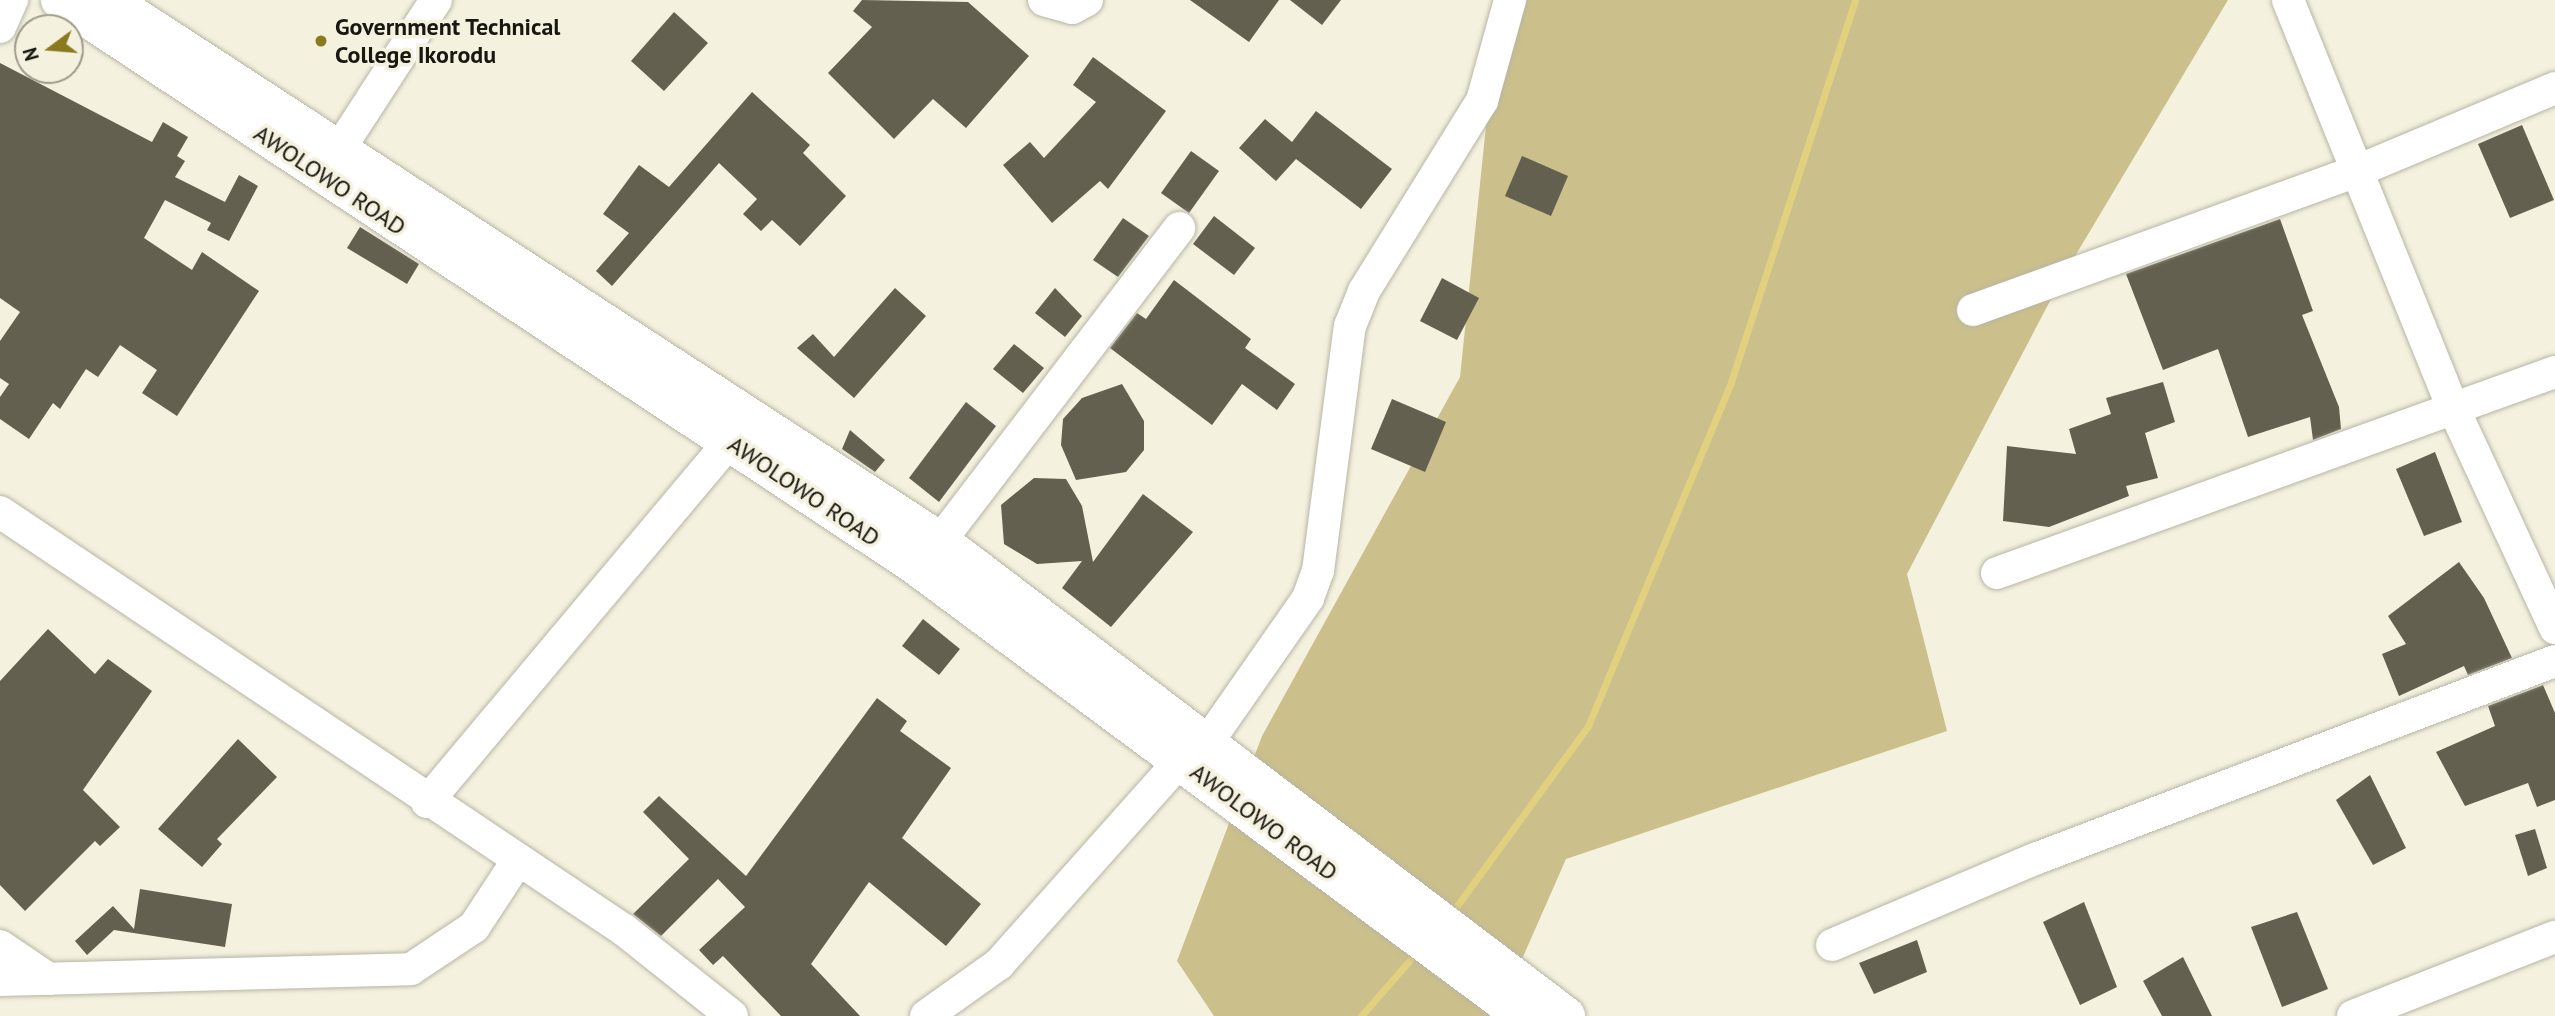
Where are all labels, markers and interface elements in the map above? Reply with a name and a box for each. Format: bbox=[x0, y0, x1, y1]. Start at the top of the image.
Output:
place label: Government Technical College Ikorodu bbox=[335, 13, 561, 69]
north arrow bbox=[14, 14, 84, 84]
marker: Government Technical College Ikorodu bbox=[313, 33, 329, 49]
text: N bbox=[17, 45, 44, 64]
street label: AWOLOWO ROAD bbox=[249, 119, 411, 241]
street label: AWOLOWO ROAD bbox=[723, 430, 885, 552]
street label: AWOLOWO ROAD bbox=[1185, 757, 1343, 887]

